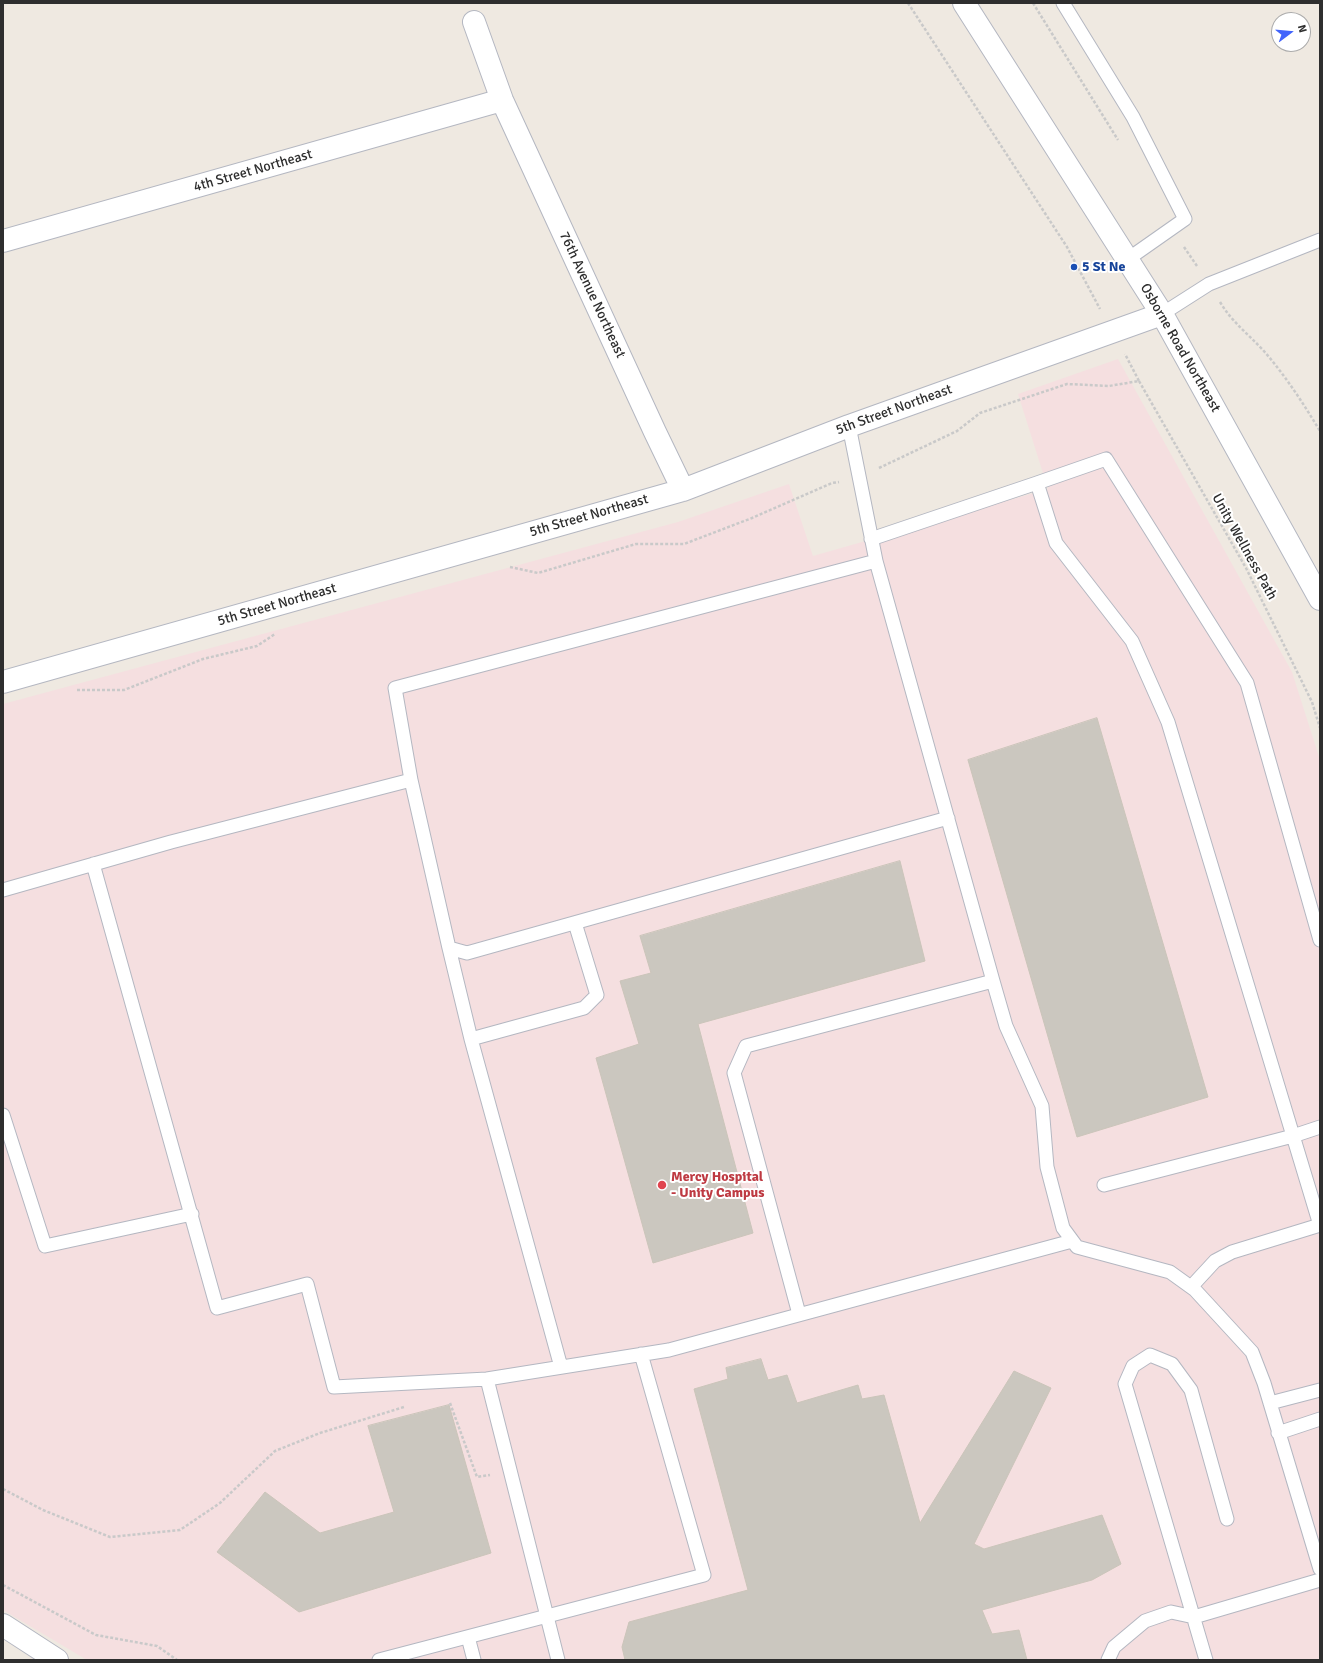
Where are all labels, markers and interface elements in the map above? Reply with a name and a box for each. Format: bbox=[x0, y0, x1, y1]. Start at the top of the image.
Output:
north arrow bbox=[1271, 12, 1311, 52]
text: N bbox=[1295, 23, 1309, 34]
street label: 4th Street Northeast bbox=[192, 146, 314, 196]
street label: 76th Avenue Northeast bbox=[555, 229, 629, 361]
place label: 5 St Ne bbox=[1082, 259, 1125, 275]
marker: 5 St Ne bbox=[1069, 262, 1079, 272]
street label: Osborne Road Northeast bbox=[1136, 281, 1224, 415]
street label: 5th Street Northeast bbox=[834, 381, 954, 439]
street label: 5th Street Northeast bbox=[528, 491, 650, 541]
street label: Unity Wellness Path bbox=[1208, 491, 1280, 603]
street label: 5th Street Northeast bbox=[216, 580, 338, 630]
place label: Mercy Hospital - Unity Campus bbox=[671, 1169, 764, 1202]
marker: Mercy Hospital - Unity Campus bbox=[656, 1179, 668, 1191]

